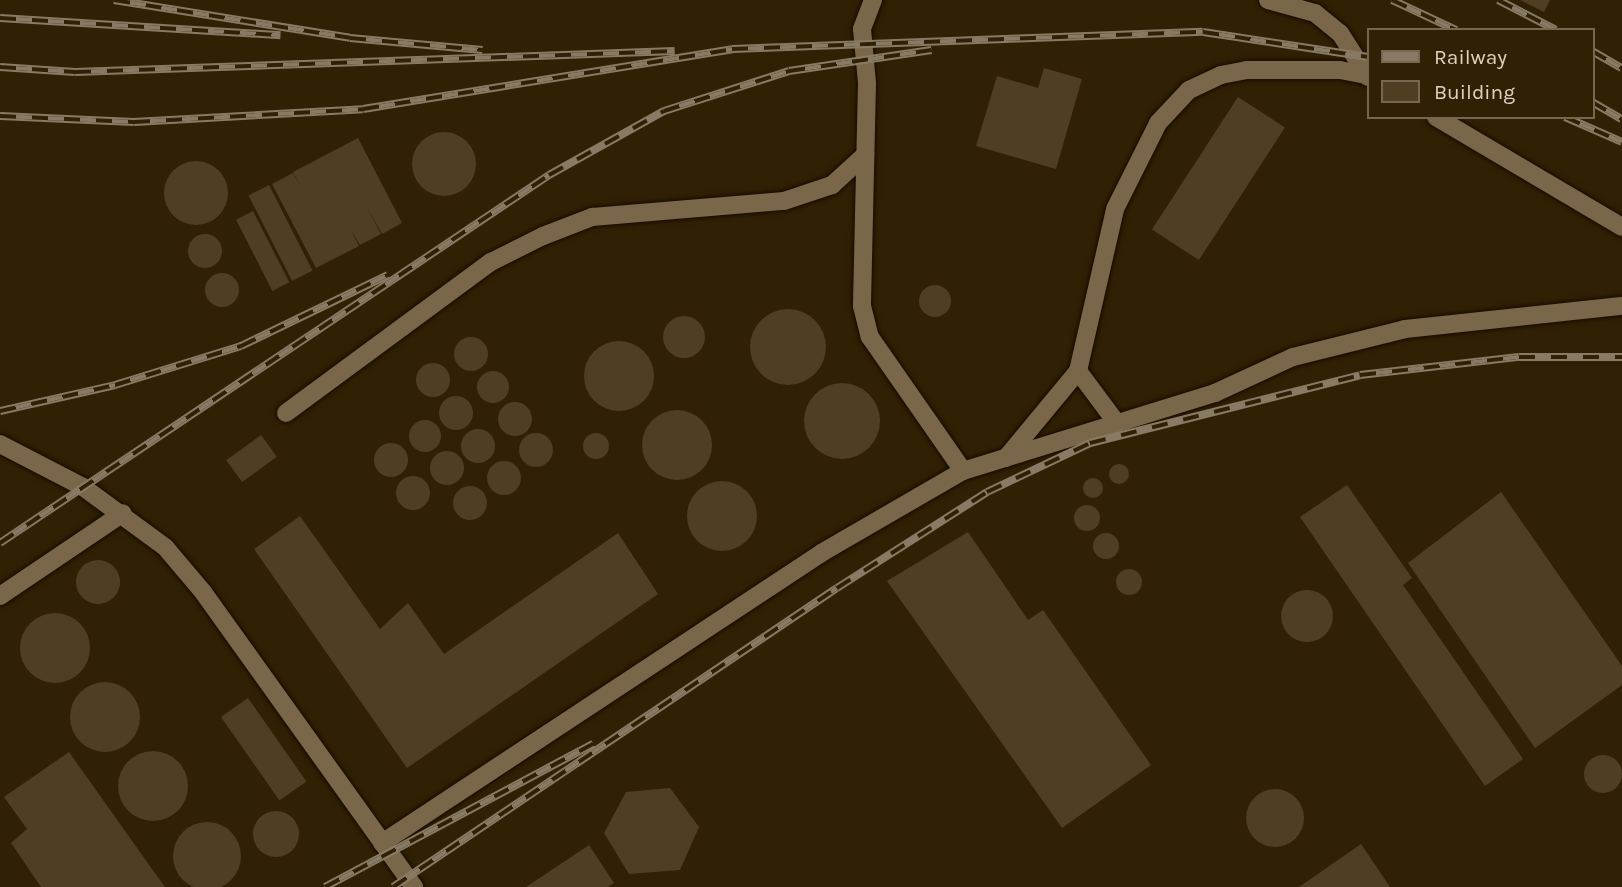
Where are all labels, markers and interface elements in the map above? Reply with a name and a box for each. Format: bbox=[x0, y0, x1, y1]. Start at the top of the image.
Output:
legend bbox=[1366, 28, 1594, 119]
text: Railway bbox=[1434, 45, 1507, 69]
text: Building bbox=[1434, 80, 1515, 104]

